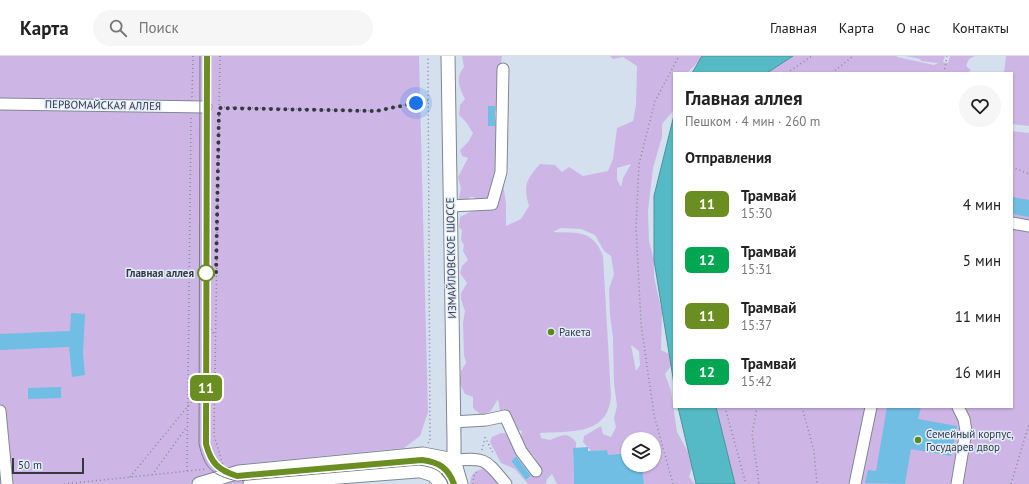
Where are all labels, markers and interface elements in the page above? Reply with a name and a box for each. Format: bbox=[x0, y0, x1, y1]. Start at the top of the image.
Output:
search box bbox=[93, 10, 373, 46]
text: Карта bbox=[20, 16, 69, 40]
icon: search bbox=[107, 17, 129, 39]
text: Поиск bbox=[139, 18, 179, 37]
text: Главная bbox=[770, 19, 817, 37]
text: Карта bbox=[839, 19, 874, 37]
text: О нас bbox=[896, 19, 930, 37]
text: Контакты bbox=[952, 19, 1009, 37]
button: heart bbox=[959, 85, 1001, 127]
text: Главная аллея bbox=[685, 86, 803, 110]
your location bbox=[406, 93, 426, 113]
street label: ПЕРВОМАЙСКАЯ АЛЛЕЯ bbox=[45, 97, 161, 113]
text: Пешком · 4 мин · 260 m bbox=[685, 113, 820, 130]
text: Отправления bbox=[685, 148, 772, 167]
text: Трамвай bbox=[741, 186, 796, 205]
text: 11 bbox=[699, 195, 715, 213]
text: 4 мин bbox=[963, 195, 1001, 214]
street label: ИЗМАЙЛОВСКОЕ ШОССЕ bbox=[443, 197, 459, 319]
text: 15:30 bbox=[741, 205, 772, 222]
text: Трамвай bbox=[741, 242, 796, 261]
text: 12 bbox=[699, 251, 715, 269]
text: 5 мин bbox=[963, 251, 1001, 270]
text: 15:31 bbox=[741, 261, 772, 278]
marker: Главная аллея bbox=[197, 264, 215, 282]
place label: Главная аллея bbox=[126, 266, 194, 280]
text: Трамвай bbox=[741, 298, 796, 317]
text: 11 bbox=[699, 307, 715, 325]
text: 11 мин bbox=[955, 307, 1001, 326]
text: 15:37 bbox=[741, 317, 772, 334]
place label: Ракета bbox=[559, 325, 591, 339]
marker: Ракета bbox=[546, 327, 556, 337]
text: Трамвай bbox=[741, 354, 796, 373]
text: 12 bbox=[699, 363, 715, 381]
text: 16 мин bbox=[955, 363, 1001, 382]
text: 15:42 bbox=[741, 373, 772, 390]
line badge: 11 bbox=[188, 375, 224, 401]
text: 11 bbox=[198, 379, 214, 397]
place label: Семейный корпус, Государев двор bbox=[926, 427, 1014, 454]
map controls bbox=[621, 432, 661, 472]
button: layers bbox=[621, 432, 661, 472]
marker: Семейный корпус, Государев двор bbox=[913, 435, 923, 445]
scale bar bbox=[12, 456, 84, 475]
text: 50 m bbox=[18, 458, 42, 472]

